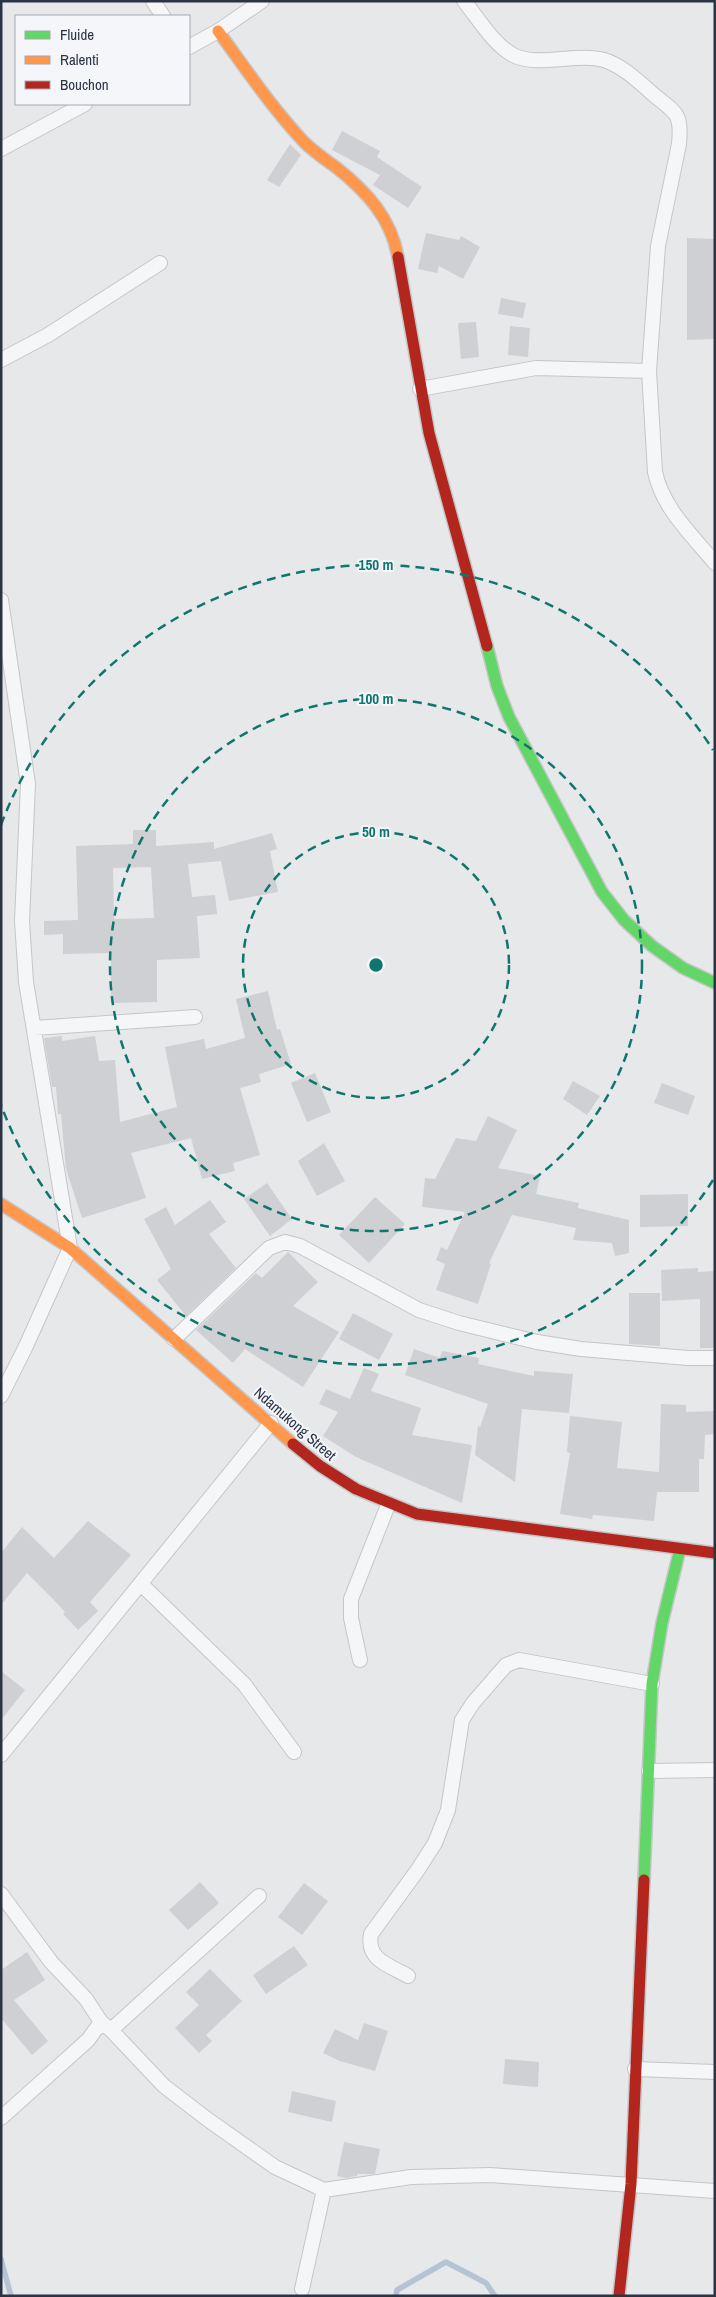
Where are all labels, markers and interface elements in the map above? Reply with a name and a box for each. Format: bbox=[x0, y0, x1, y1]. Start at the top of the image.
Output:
legend bbox=[15, 15, 190, 105]
text: Fluide bbox=[60, 24, 94, 45]
text: Ralenti bbox=[60, 49, 99, 70]
text: Bouchon bbox=[60, 74, 109, 95]
text: 150 m bbox=[359, 554, 393, 575]
text: 100 m bbox=[359, 688, 393, 709]
text: 50 m bbox=[362, 821, 390, 842]
centre of rings bbox=[367, 956, 385, 974]
street label: Ndamukong Street bbox=[250, 1382, 341, 1466]

